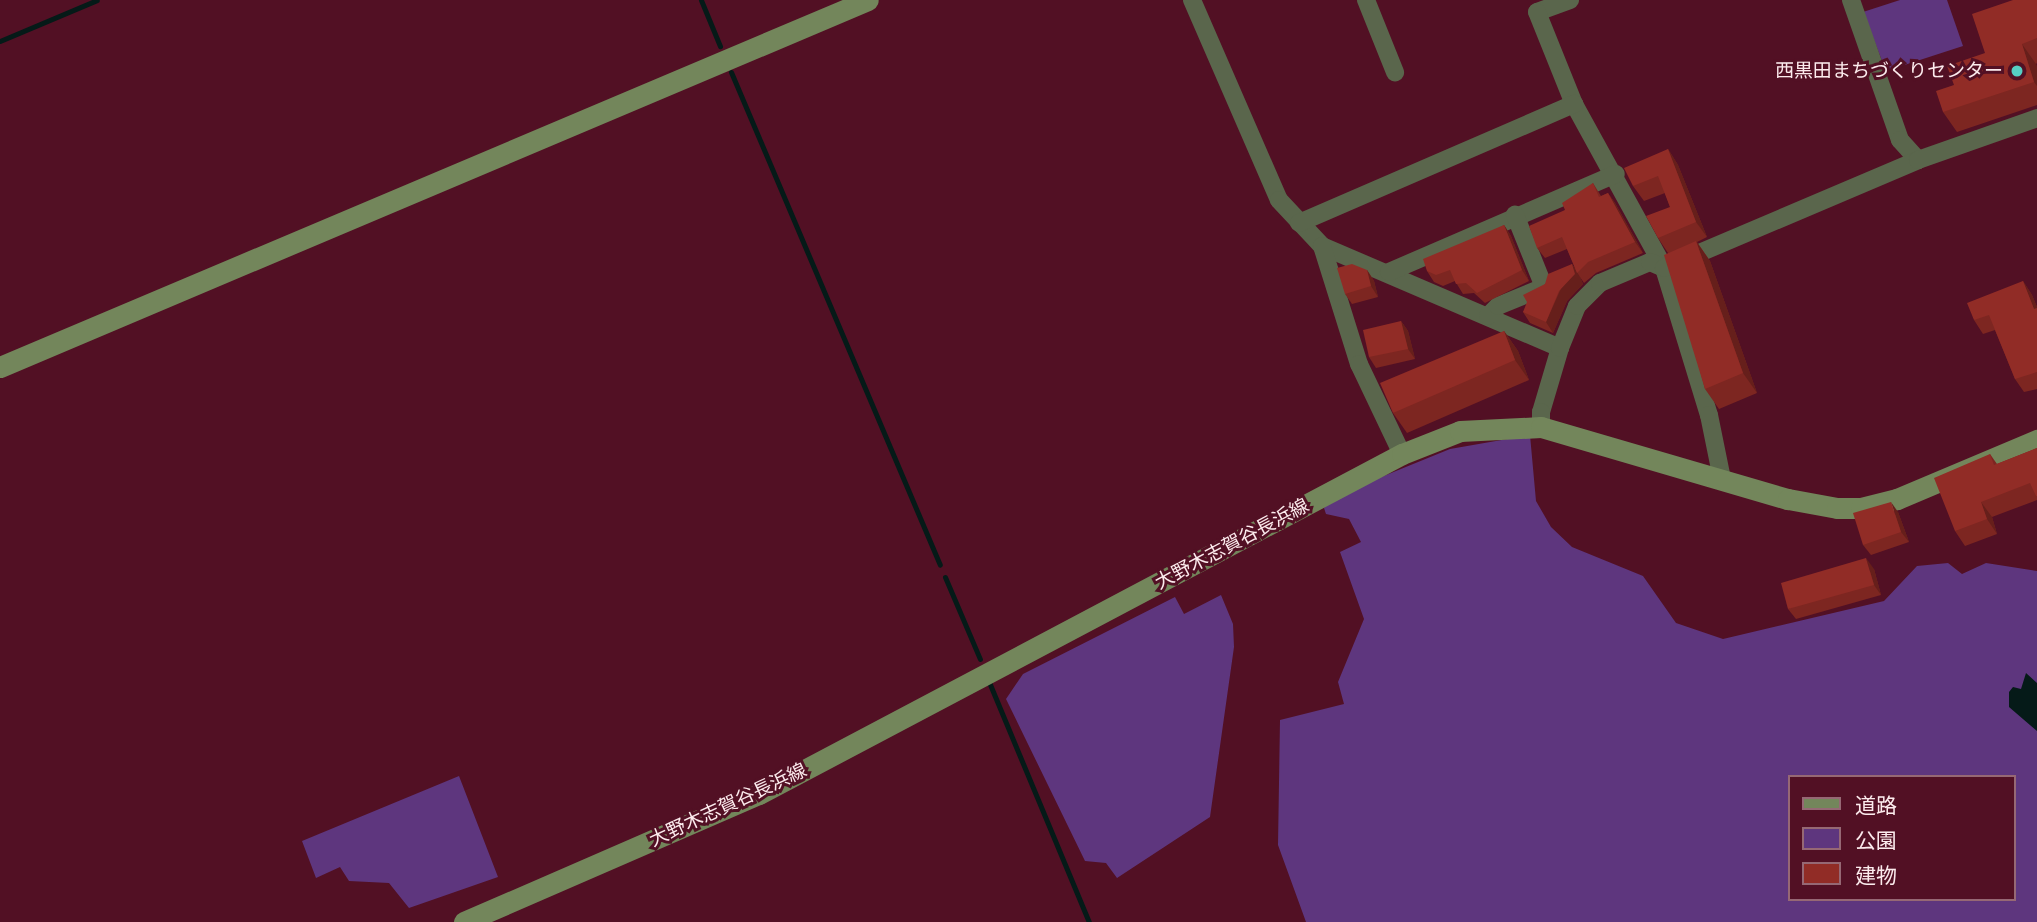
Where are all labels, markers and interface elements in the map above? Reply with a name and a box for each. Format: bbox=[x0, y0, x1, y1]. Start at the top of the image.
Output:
place label: 西黒田まちづくりセンター bbox=[1775, 60, 2003, 82]
marker: 西黒田まちづくりセンター bbox=[2009, 63, 2025, 79]
street label: 大野木志賀谷長浜線 bbox=[1151, 494, 1313, 594]
street label: 大野木志賀谷長浜線 bbox=[646, 759, 810, 851]
legend bbox=[1788, 775, 2016, 901]
text: 道路 bbox=[1855, 794, 1897, 817]
text: 公園 bbox=[1855, 829, 1897, 852]
text: 建物 bbox=[1855, 864, 1897, 887]

